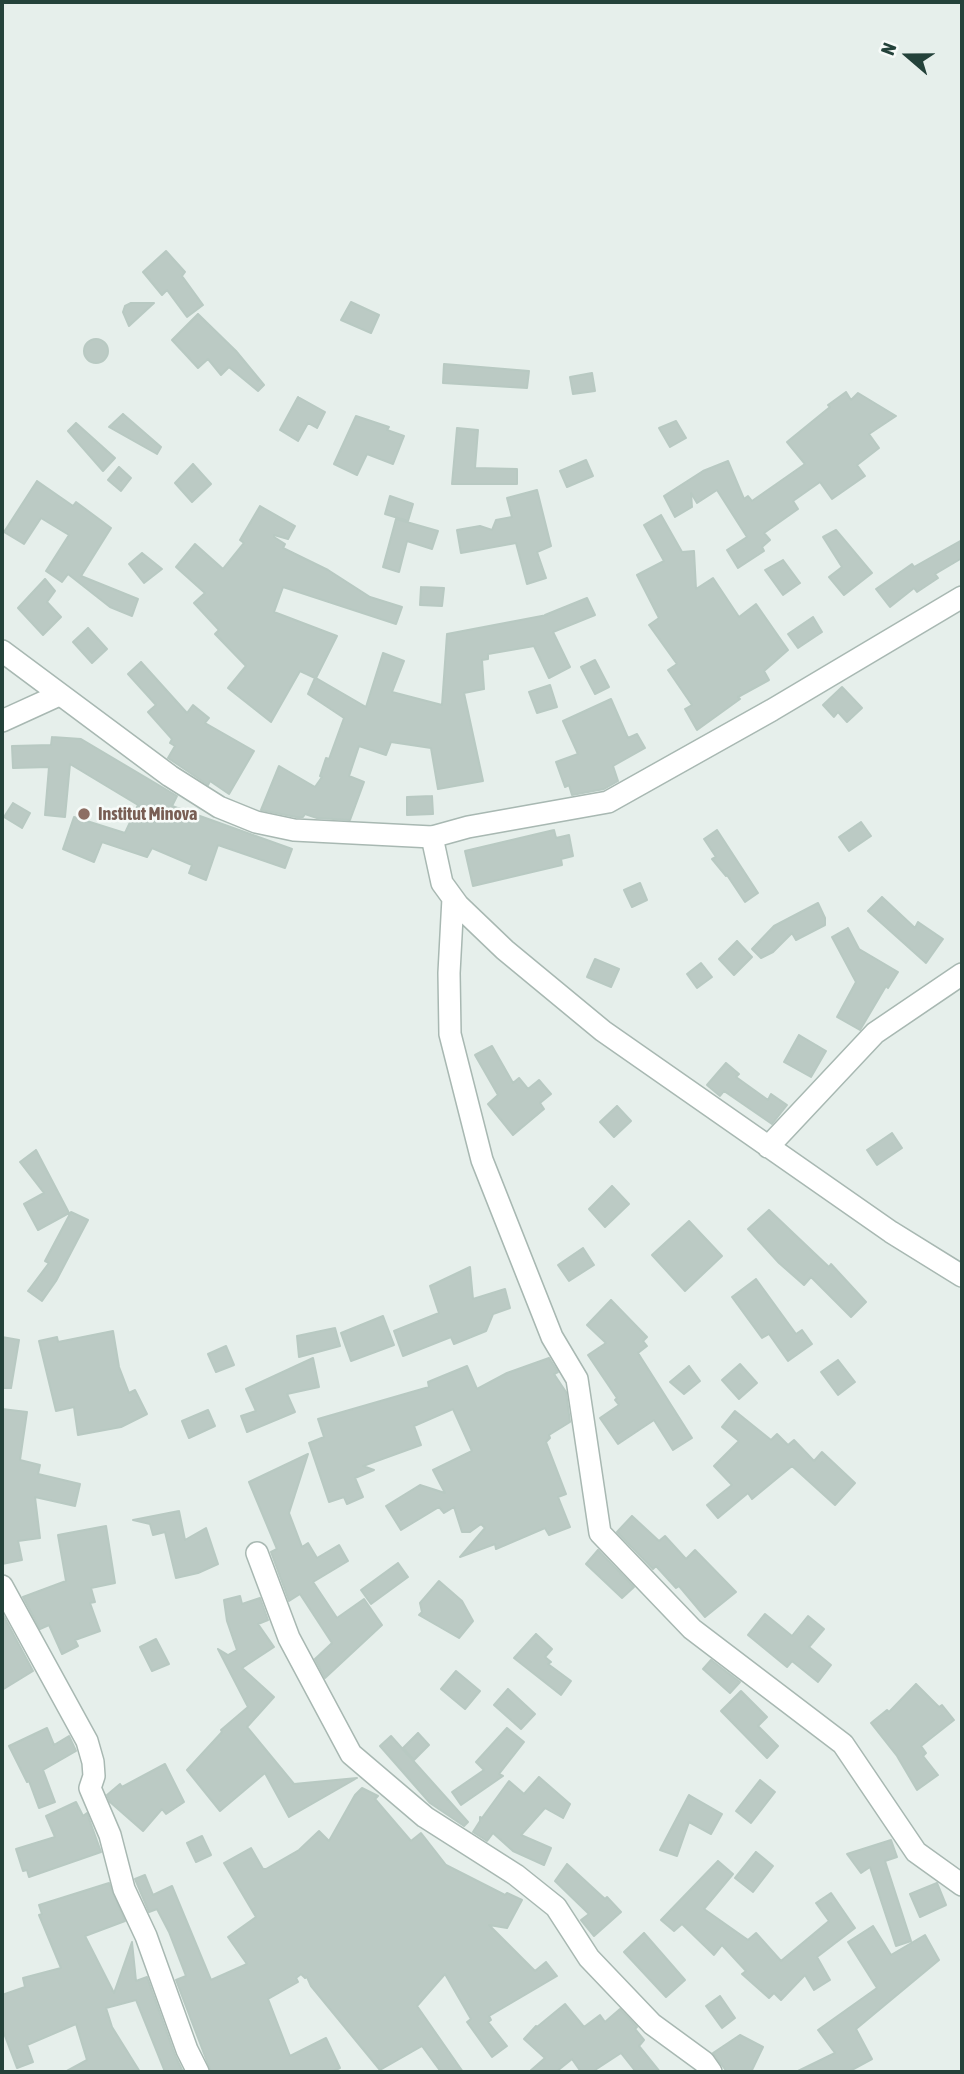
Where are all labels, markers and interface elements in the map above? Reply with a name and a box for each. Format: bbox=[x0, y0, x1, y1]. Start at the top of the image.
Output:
north arrow bbox=[873, 21, 943, 91]
text: N bbox=[876, 40, 901, 58]
place label: Institut Minova bbox=[98, 803, 197, 825]
marker: Institut Minova bbox=[76, 806, 92, 822]

